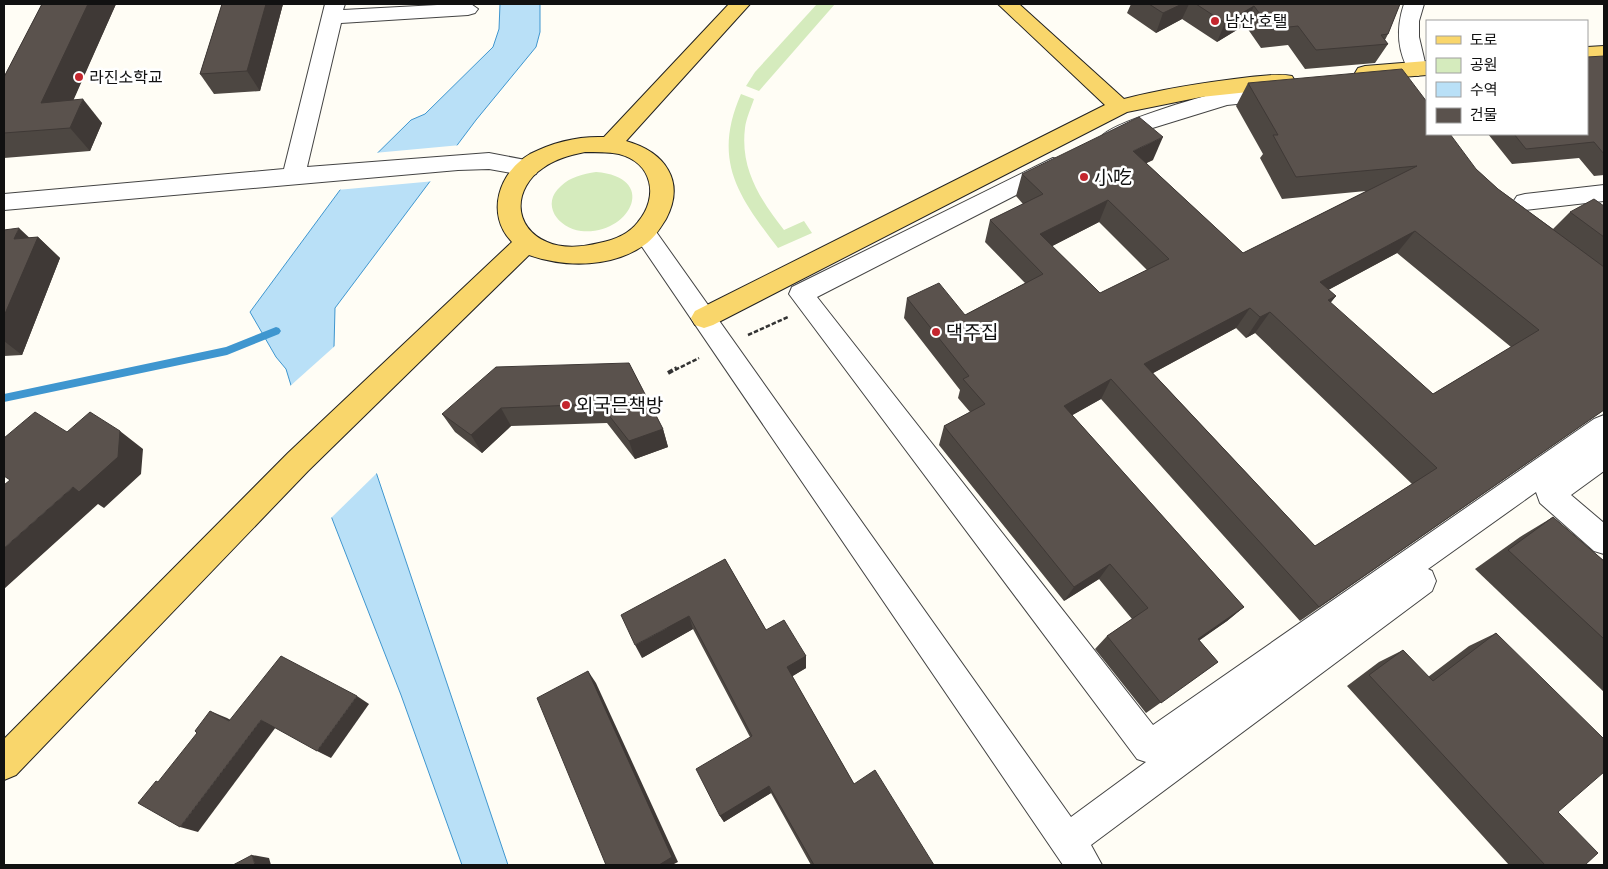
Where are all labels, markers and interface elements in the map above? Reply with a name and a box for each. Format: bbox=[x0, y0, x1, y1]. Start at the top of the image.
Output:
place label: 남산 호탤 bbox=[1225, 12, 1288, 31]
marker: 남산 호탤 bbox=[1209, 15, 1221, 27]
legend bbox=[1426, 20, 1588, 135]
text: 도로 bbox=[1470, 31, 1498, 49]
text: 공원 bbox=[1470, 56, 1498, 74]
place label: 라진소학교 bbox=[89, 68, 163, 87]
marker: 라진소학교 bbox=[73, 71, 85, 83]
text: 수역 bbox=[1470, 81, 1498, 99]
text: 건물 bbox=[1470, 106, 1498, 124]
place label: 小吃 bbox=[1094, 166, 1132, 189]
marker: 小吃 bbox=[1078, 171, 1090, 183]
place label: 댁주집 bbox=[946, 321, 998, 344]
marker: 댁주집 bbox=[930, 326, 942, 338]
place label: 외국믄책방 bbox=[576, 394, 663, 417]
marker: 외국믄책방 bbox=[560, 399, 572, 411]

